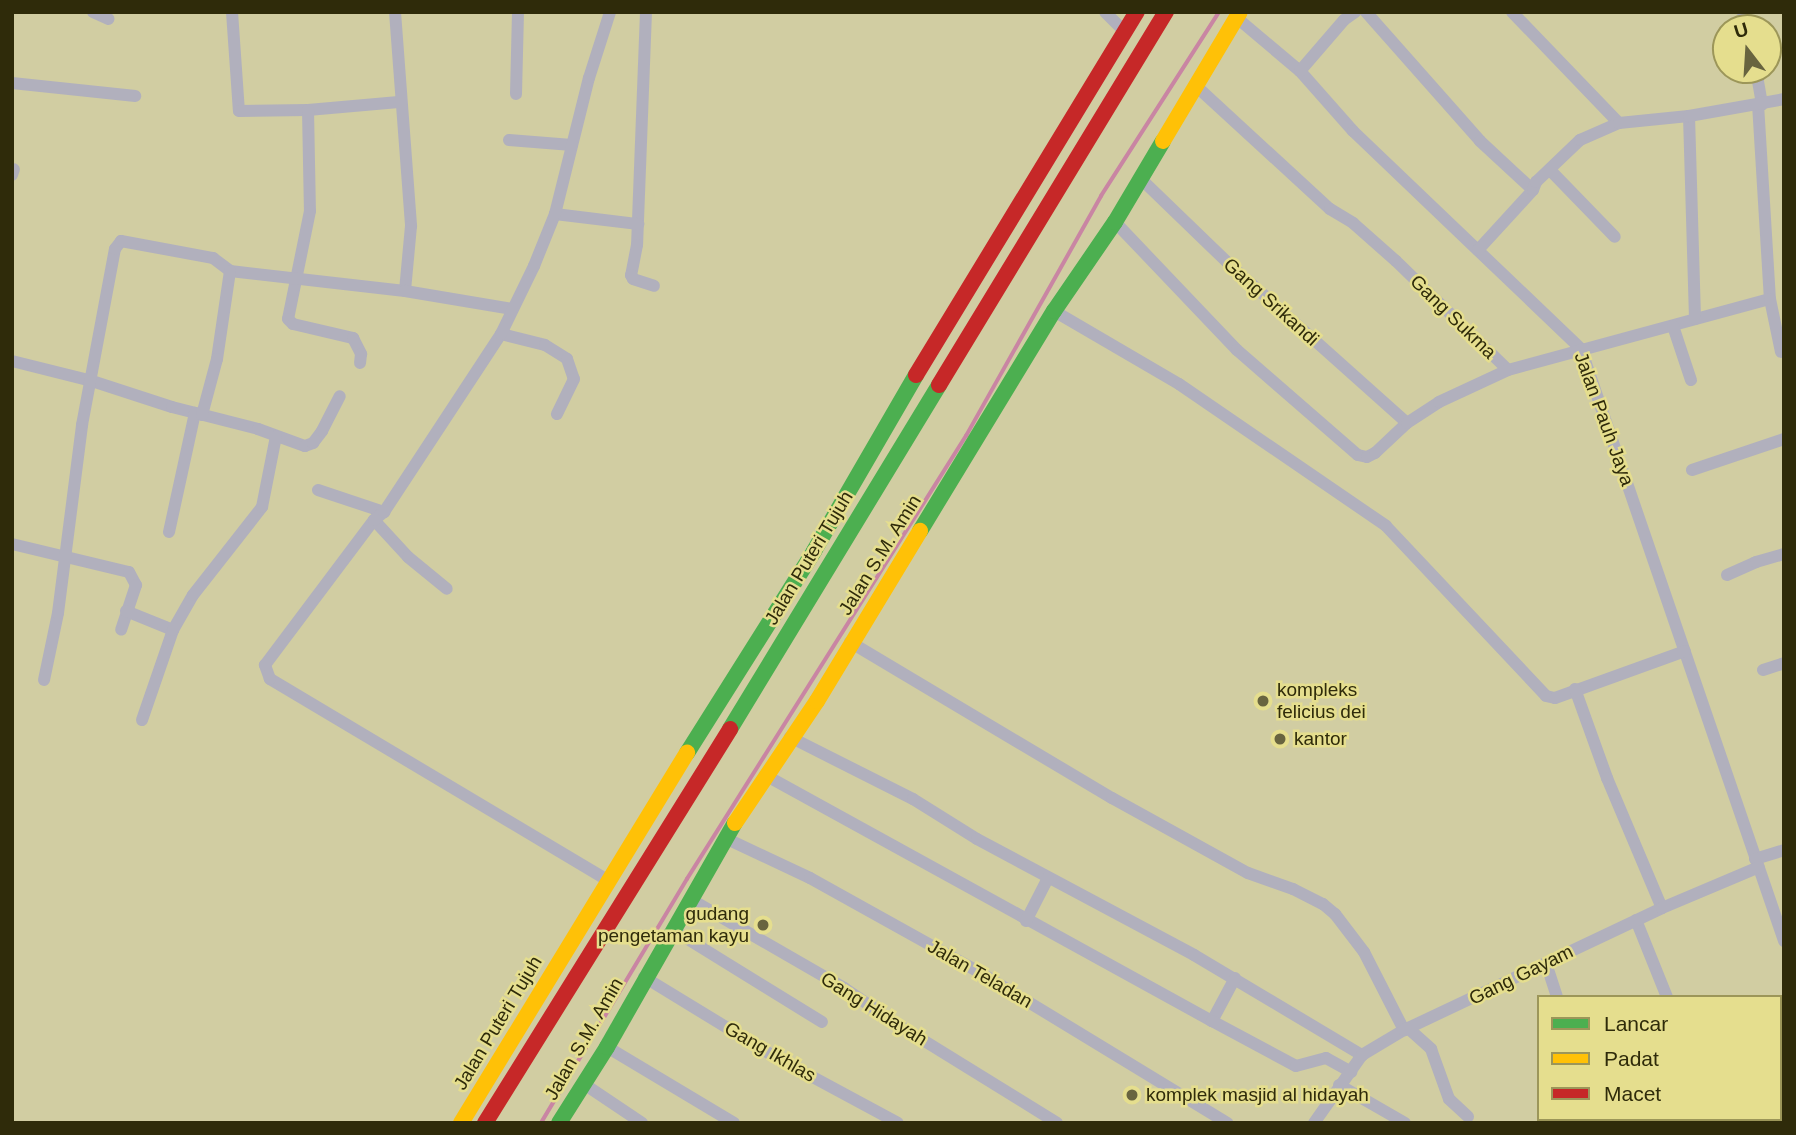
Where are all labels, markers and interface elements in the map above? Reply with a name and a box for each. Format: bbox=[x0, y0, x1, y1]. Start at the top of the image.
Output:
north arrow bbox=[1712, 14, 1782, 84]
text: U bbox=[1732, 18, 1751, 42]
street label: Gang Srikandi bbox=[1219, 253, 1323, 351]
street label: Gang Sukma bbox=[1405, 270, 1501, 364]
street label: Jalan Pauh Jaya bbox=[1569, 349, 1639, 489]
street label: Jalan Puteri Tujuh bbox=[760, 487, 858, 629]
street label: Jalan S.M. Amin bbox=[834, 490, 926, 620]
place label: kompleks felicius dei bbox=[1277, 679, 1366, 723]
marker: kompleks felicius dei bbox=[1255, 693, 1271, 709]
place label: kantor bbox=[1294, 728, 1347, 750]
marker: kantor bbox=[1272, 731, 1288, 747]
place label: gudang pengetaman kayu bbox=[598, 903, 749, 947]
marker: gudang pengetaman kayu bbox=[755, 917, 771, 933]
street label: Jalan Teladan bbox=[924, 935, 1036, 1013]
street label: Gang Gayam bbox=[1465, 940, 1577, 1010]
street label: Jalan Puteri Tujuh bbox=[449, 952, 547, 1094]
street label: Gang Hidayah bbox=[816, 967, 932, 1051]
street label: Jalan S.M. Amin bbox=[540, 973, 628, 1105]
legend bbox=[1537, 995, 1782, 1121]
text: Lancar bbox=[1604, 1012, 1668, 1035]
street label: Gang Ikhlas bbox=[720, 1017, 820, 1087]
text: Padat bbox=[1604, 1047, 1659, 1070]
text: Macet bbox=[1604, 1082, 1661, 1105]
place label: komplek masjid al hidayah bbox=[1146, 1084, 1369, 1106]
marker: komplek masjid al hidayah bbox=[1124, 1087, 1140, 1103]

